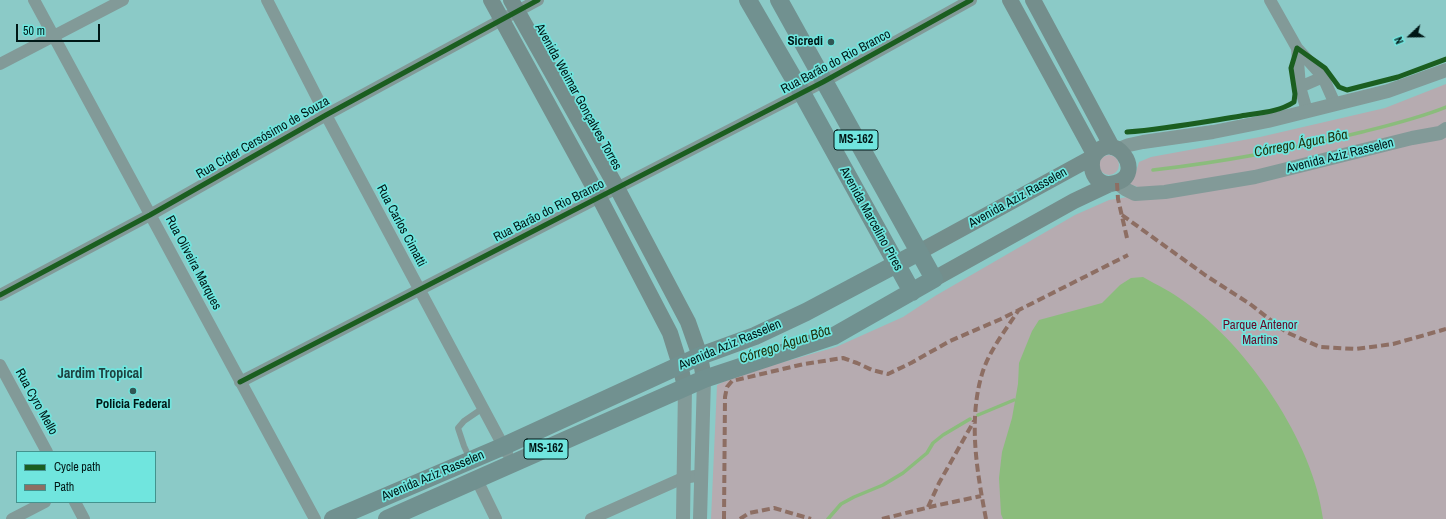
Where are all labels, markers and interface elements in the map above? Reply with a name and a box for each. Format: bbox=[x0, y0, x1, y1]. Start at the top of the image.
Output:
scale bar bbox=[18, 16, 102, 42]
north arrow bbox=[1390, 16, 1430, 56]
street label: Avenida Weimar Gonçalves Torres bbox=[531, 21, 625, 173]
text: 50 m bbox=[23, 23, 45, 39]
street label: Rua Barão do Rio Branco bbox=[778, 26, 894, 98]
place label: Sicredi bbox=[787, 34, 823, 50]
text: N bbox=[1391, 35, 1407, 46]
marker: Sicredi bbox=[826, 37, 836, 47]
street label: Rua Cider Cersósimo de Souza bbox=[194, 93, 332, 183]
water label: Córrego Água Bôa bbox=[1253, 127, 1349, 161]
road number: MS-162 bbox=[834, 130, 878, 150]
street label: Avenida Aziz Rasselen bbox=[1285, 135, 1395, 177]
street label: Avenida Marcelino Pires bbox=[836, 164, 906, 274]
street label: Avenida Aziz Rasselen bbox=[966, 165, 1070, 231]
street label: Rua Barão do Rio Branco bbox=[491, 176, 607, 246]
street label: Rua Carlos Cimatti bbox=[373, 182, 429, 270]
street label: Rua Oliveira Marques bbox=[162, 213, 224, 313]
street label: Avenida Aziz Rasselen bbox=[676, 316, 784, 374]
park label: Parque Antenor Martins bbox=[1223, 318, 1297, 349]
water label: Córrego Água Bôa bbox=[737, 322, 833, 368]
street label: Rua Cyro Mello bbox=[11, 366, 61, 438]
district label: Jardim Tropical bbox=[58, 366, 142, 382]
marker: Policia Federal bbox=[128, 386, 138, 396]
place label: Policia Federal bbox=[96, 397, 170, 413]
road number: MS-162 bbox=[524, 439, 568, 459]
street label: Avenida Aziz Rasselen bbox=[379, 447, 487, 505]
legend bbox=[16, 451, 156, 503]
text: Cycle path bbox=[54, 459, 101, 475]
text: Path bbox=[54, 479, 74, 495]

